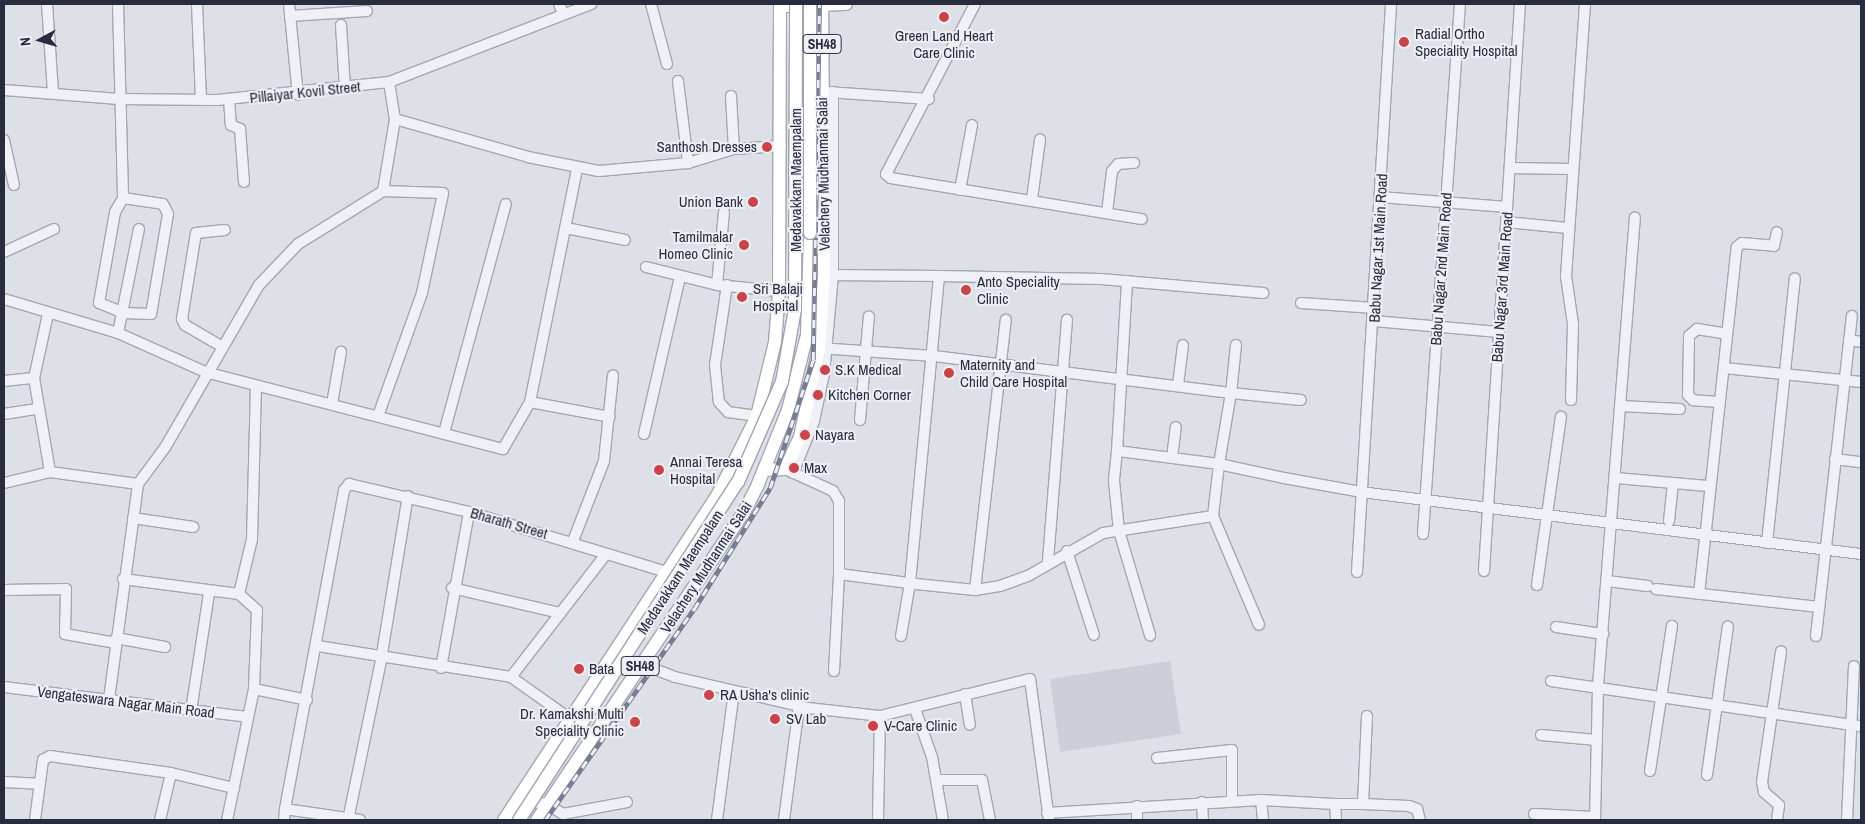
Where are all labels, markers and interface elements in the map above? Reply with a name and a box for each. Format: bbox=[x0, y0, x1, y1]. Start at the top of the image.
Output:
marker: Green Land Heart Care Clinic bbox=[937, 10, 951, 24]
north arrow bbox=[15, 15, 65, 65]
place label: Radial Ortho Speciality Hospital bbox=[1415, 24, 1518, 59]
place label: Green Land Heart Care Clinic bbox=[895, 26, 993, 61]
road number: SH48 bbox=[802, 33, 842, 56]
marker: Radial Ortho Speciality Hospital bbox=[1397, 35, 1411, 49]
text: N bbox=[16, 37, 34, 47]
street label: Pillaiyar Kovil Street bbox=[249, 77, 361, 107]
street label: Velachery Mudhanmai Salai bbox=[813, 97, 833, 251]
street label: Medavakkam Maempalam bbox=[787, 108, 805, 252]
place label: Santhosh Dresses bbox=[657, 138, 757, 156]
marker: Santhosh Dresses bbox=[761, 141, 773, 153]
street label: Babu Nagar 1st Main Road bbox=[1365, 173, 1391, 323]
street label: Babu Nagar 2nd Main Road bbox=[1427, 192, 1455, 346]
place label: Union Bank bbox=[679, 193, 743, 211]
marker: Union Bank bbox=[747, 196, 759, 208]
street label: Babu Nagar 3rd Main Road bbox=[1488, 211, 1516, 363]
place label: Tamilmalar Homeo Clinic bbox=[658, 227, 733, 262]
marker: Tamilmalar Homeo Clinic bbox=[737, 238, 751, 252]
place label: Anto Speciality Clinic bbox=[977, 272, 1060, 307]
place label: Sri Balaji Hospital bbox=[753, 279, 803, 314]
marker: Anto Speciality Clinic bbox=[959, 283, 973, 297]
marker: Sri Balaji Hospital bbox=[735, 290, 749, 304]
place label: Maternity and Child Care Hospital bbox=[960, 355, 1067, 390]
place label: S.K Medical bbox=[835, 361, 901, 379]
marker: S.K Medical bbox=[819, 364, 831, 376]
marker: Maternity and Child Care Hospital bbox=[942, 366, 956, 380]
place label: Kitchen Corner bbox=[828, 386, 911, 404]
marker: Kitchen Corner bbox=[812, 389, 824, 401]
place label: Nayara bbox=[815, 426, 855, 444]
marker: Nayara bbox=[799, 429, 811, 441]
place label: Annai Teresa Hospital bbox=[670, 452, 742, 487]
place label: Max bbox=[804, 459, 827, 477]
marker: Max bbox=[788, 462, 800, 474]
marker: Annai Teresa Hospital bbox=[652, 463, 666, 477]
street label: Velachery Mudhanmai Salai bbox=[657, 498, 755, 636]
street label: Bharath Street bbox=[468, 503, 550, 543]
street label: Medavakkam Maempalam bbox=[633, 507, 727, 637]
road number: SH48 bbox=[620, 654, 660, 678]
place label: Bata bbox=[589, 660, 614, 678]
marker: Bata bbox=[573, 663, 585, 675]
street label: Vengateswara Nagar Main Road bbox=[36, 682, 216, 722]
place label: RA Usha's clinic bbox=[720, 686, 810, 704]
marker: RA Usha's clinic bbox=[702, 688, 716, 702]
place label: Dr. Kamakshi Multi Speciality Clinic bbox=[520, 704, 624, 739]
place label: SV Lab bbox=[786, 710, 826, 728]
marker: SV Lab bbox=[768, 712, 782, 726]
marker: Dr. Kamakshi Multi Speciality Clinic bbox=[628, 715, 642, 729]
place label: V-Care Clinic bbox=[884, 717, 957, 735]
marker: V-Care Clinic bbox=[866, 719, 880, 733]

